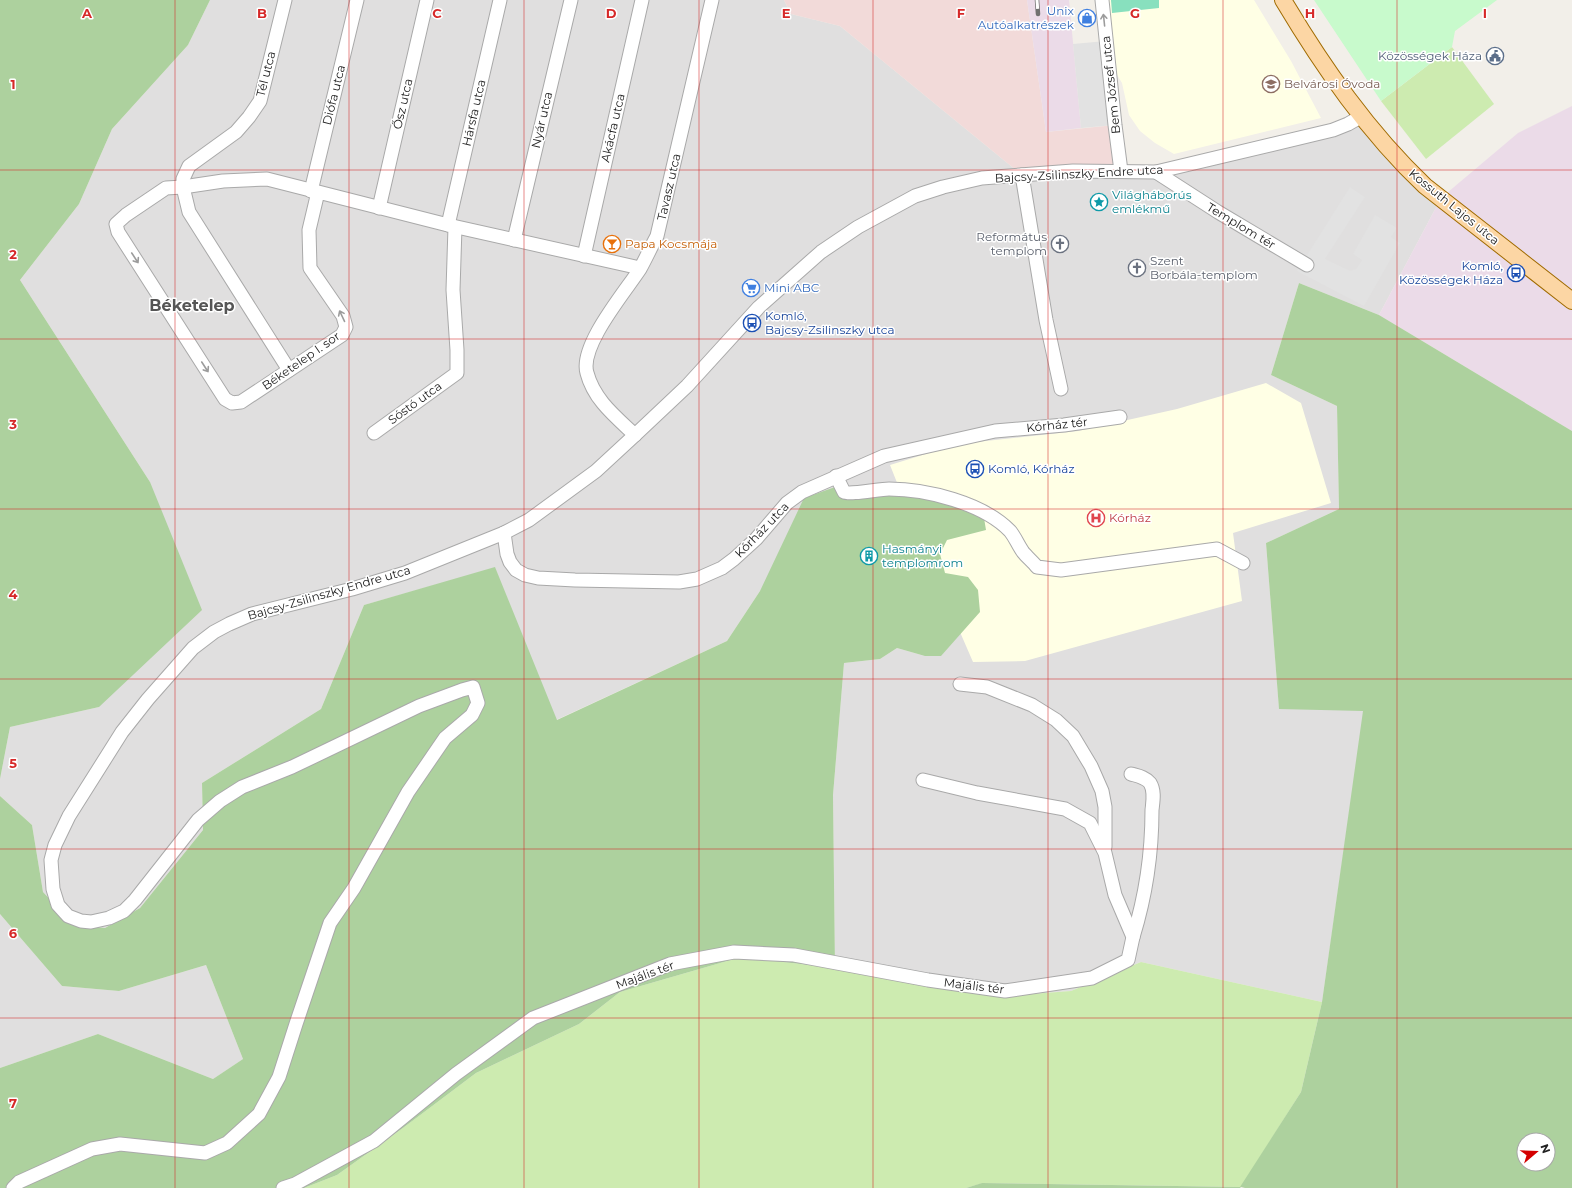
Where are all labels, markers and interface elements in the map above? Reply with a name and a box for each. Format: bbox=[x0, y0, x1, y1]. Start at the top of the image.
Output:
place label: Unix Autóalkatrészek bbox=[978, 3, 1075, 32]
text: A bbox=[81, 5, 93, 21]
text: B bbox=[257, 5, 267, 21]
text: C bbox=[432, 5, 442, 21]
text: D bbox=[606, 5, 617, 21]
text: E bbox=[782, 5, 791, 21]
text: F bbox=[957, 5, 965, 21]
text: G bbox=[1130, 5, 1140, 21]
text: H bbox=[1305, 5, 1315, 21]
text: I bbox=[1483, 5, 1487, 21]
shop icon: Unix Autóalkatrészek bbox=[1077, 8, 1097, 28]
one-way arrow bbox=[1100, 14, 1108, 27]
street label: Bem József utca bbox=[1098, 35, 1123, 135]
public building icon: Közösségek Háza bbox=[1485, 46, 1505, 66]
place label: Közösségek Háza bbox=[1378, 48, 1482, 63]
street label: Tél utca bbox=[253, 50, 278, 98]
street label: Diófa utca bbox=[319, 63, 348, 126]
school or university icon: Belvárosi Óvoda bbox=[1261, 74, 1281, 94]
text: 1 bbox=[10, 76, 16, 92]
place label: Belvárosi Óvoda bbox=[1284, 76, 1380, 91]
street label: Ősz utca bbox=[389, 77, 416, 131]
street label: Hársfa utca bbox=[459, 78, 488, 148]
street label: Nyár utca bbox=[528, 90, 555, 150]
street label: Akácfa utca bbox=[597, 92, 628, 164]
street label: Tavasz utca bbox=[653, 152, 684, 222]
street label: Bajcsy-Zsilinszky Endre utca bbox=[994, 162, 1164, 185]
street label: Kossuth Lajos utca bbox=[1406, 165, 1503, 248]
place label: Világháborús emlékmű bbox=[1112, 187, 1192, 216]
place icon: Világháborús emlékmű bbox=[1089, 192, 1109, 212]
street label: Templom tér bbox=[1204, 199, 1279, 252]
place label: Református templom bbox=[976, 229, 1047, 258]
bar icon: Papa Kocsmája bbox=[602, 234, 622, 254]
church icon: Református templom bbox=[1050, 234, 1070, 254]
place label: Papa Kocsmája bbox=[625, 236, 717, 251]
text: 2 bbox=[9, 246, 17, 262]
one-way arrow bbox=[131, 252, 139, 264]
place label: Szent Borbála-templom bbox=[1150, 253, 1258, 282]
church icon: Szent Borbála-templom bbox=[1127, 258, 1147, 278]
place label: Komló, Közösségek Háza bbox=[1399, 258, 1503, 287]
bus stop icon: Komló, Közösségek Háza bbox=[1506, 263, 1526, 283]
supermarket icon: Mini ABC bbox=[741, 278, 761, 298]
place label: Mini ABC bbox=[764, 280, 820, 295]
district label: Béketelep bbox=[149, 296, 235, 315]
place label: Komló, Bajcsy-Zsilinszky utca bbox=[765, 308, 895, 337]
one-way arrow bbox=[337, 311, 345, 323]
bus stop icon: Komló, Bajcsy-Zsilinszky utca bbox=[742, 313, 762, 333]
street label: Béketelep I. sor bbox=[259, 328, 343, 393]
one-way arrow bbox=[200, 362, 209, 373]
street label: Sóstó utca bbox=[385, 378, 444, 427]
street label: Kórház tér bbox=[1025, 414, 1089, 435]
text: 3 bbox=[8, 416, 17, 432]
bus stop icon: Komló, Kórház bbox=[965, 459, 985, 479]
place label: Komló, Kórház bbox=[988, 461, 1075, 476]
street label: Kórház utca bbox=[731, 499, 792, 561]
hospital icon: Kórház bbox=[1086, 508, 1106, 528]
place label: Kórház bbox=[1109, 510, 1151, 525]
place label: Hasmányi templomrom bbox=[882, 541, 963, 570]
building icon: Hasmányi templomrom bbox=[859, 546, 879, 566]
street label: Bajcsy-Zsilinszky Endre utca bbox=[246, 562, 412, 623]
text: 4 bbox=[9, 586, 18, 602]
text: 5 bbox=[9, 755, 17, 771]
text: 6 bbox=[9, 925, 18, 941]
street label: Majális tér bbox=[614, 957, 676, 992]
street label: Majális tér bbox=[943, 974, 1005, 997]
text: 7 bbox=[9, 1095, 17, 1111]
north arrow bbox=[1516, 1132, 1556, 1172]
text: N bbox=[1537, 1142, 1554, 1155]

